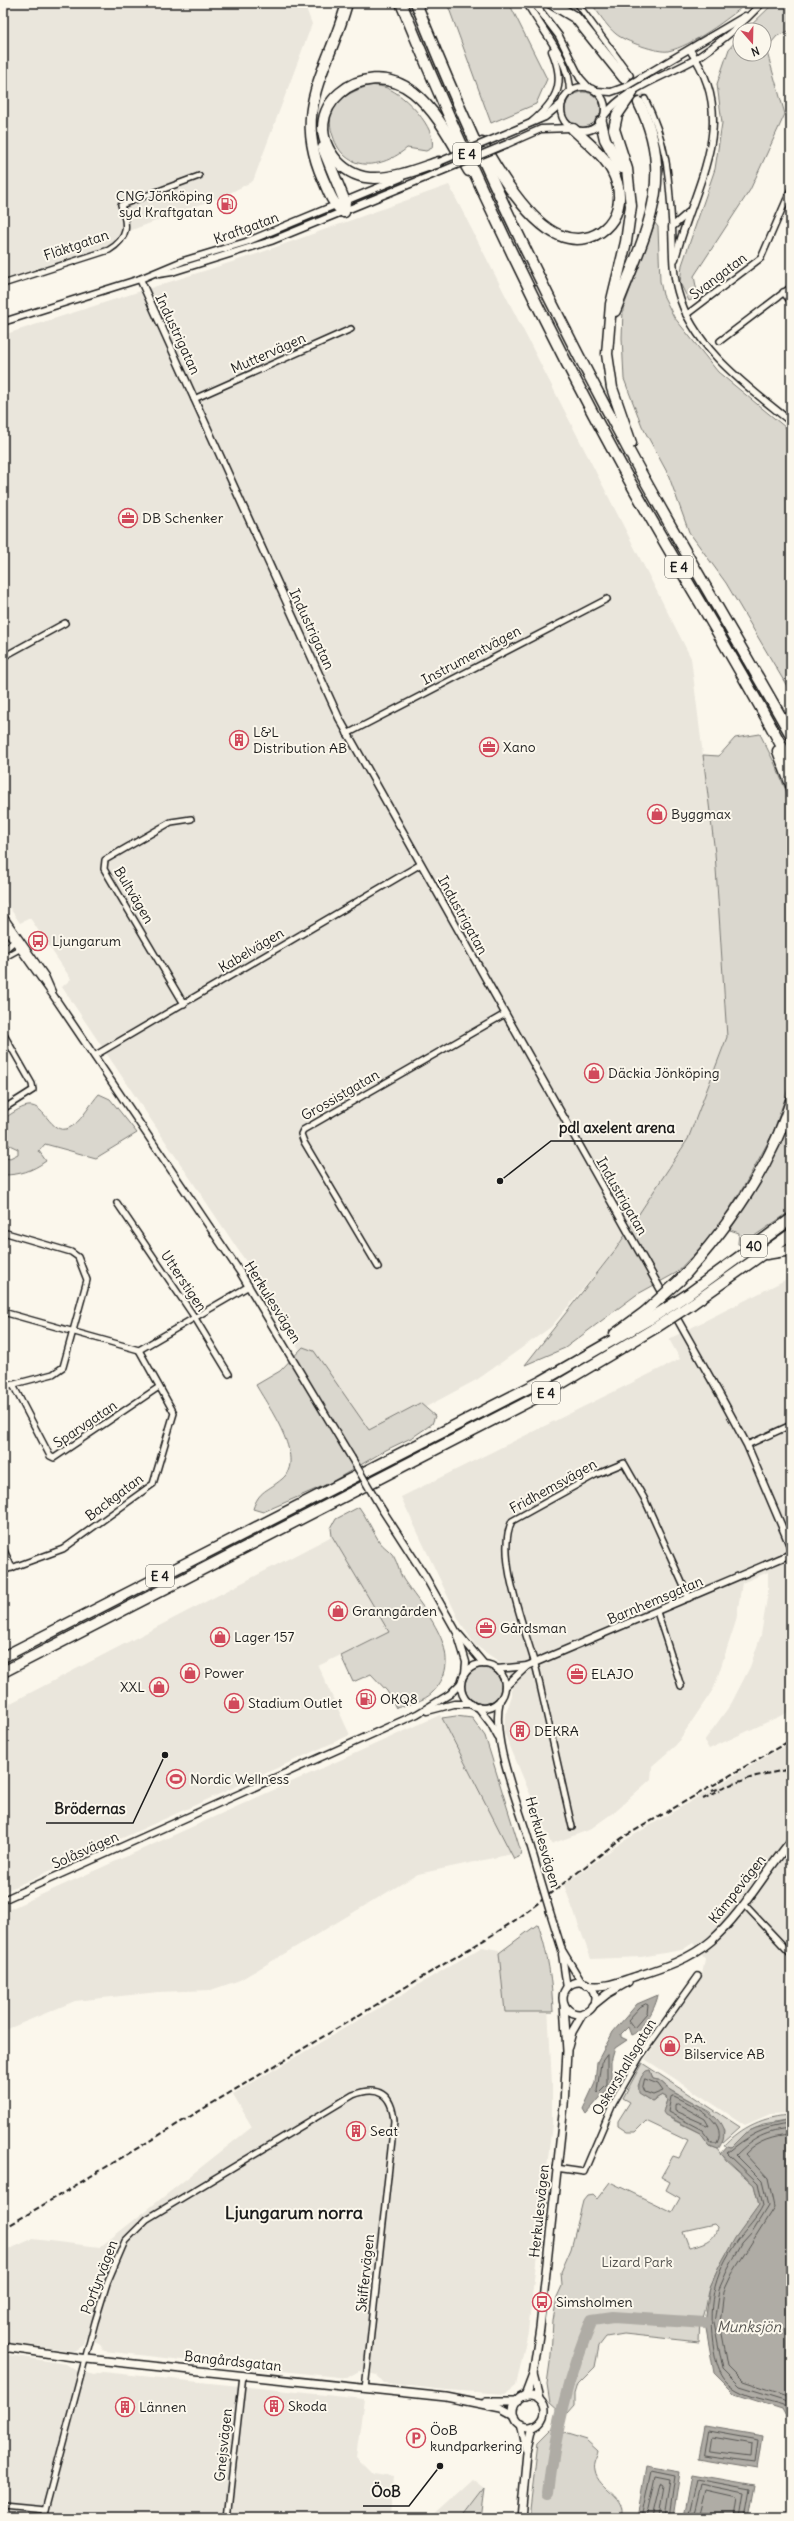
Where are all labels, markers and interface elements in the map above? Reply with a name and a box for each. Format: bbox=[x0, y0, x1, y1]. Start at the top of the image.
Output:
north arrow bbox=[732, 22, 772, 62]
text: N bbox=[749, 44, 761, 59]
road number: E 4 bbox=[453, 143, 481, 165]
place label: CNG Jönköping syd Kraftgatan bbox=[116, 187, 213, 221]
fuel station icon: CNG Jönköping syd Kraftgatan bbox=[216, 193, 238, 215]
street label: Kraftgatan bbox=[211, 208, 281, 248]
street label: Fläktgatan bbox=[41, 225, 111, 265]
street label: Svangatan bbox=[686, 249, 750, 303]
street label: Industrigatan bbox=[151, 291, 205, 377]
street label: Muttervägen bbox=[228, 328, 308, 378]
office icon: DB Schenker bbox=[117, 507, 139, 529]
place label: DB Schenker bbox=[142, 509, 224, 527]
road number: E 4 bbox=[665, 556, 693, 578]
street label: Industrigatan bbox=[285, 586, 339, 672]
street label: Instrumentvägen bbox=[418, 621, 524, 689]
place label: L&L Distribution AB bbox=[253, 723, 347, 757]
building icon: L&L Distribution AB bbox=[228, 729, 250, 751]
office icon: Xano bbox=[478, 736, 500, 758]
place label: Xano bbox=[503, 738, 536, 756]
shop icon: Byggmax bbox=[646, 803, 668, 825]
place label: Byggmax bbox=[671, 805, 731, 823]
street label: Bultvägen bbox=[110, 863, 158, 927]
street label: Industrigatan bbox=[434, 873, 492, 957]
street label: Kabelvägen bbox=[215, 923, 287, 977]
bus stop icon: Ljungarum bbox=[27, 930, 49, 952]
place label: Ljungarum bbox=[52, 932, 121, 950]
shop icon: Däckia Jönköping bbox=[583, 1062, 605, 1084]
place label: Däckia Jönköping bbox=[608, 1064, 720, 1082]
street label: Grossistgatan bbox=[298, 1065, 382, 1125]
callout: pdl axelent arena bbox=[551, 1114, 683, 1141]
text: pdl axelent arena bbox=[559, 1118, 675, 1138]
street label: Industrigatan bbox=[592, 1154, 652, 1238]
road number: 40 bbox=[741, 1235, 767, 1257]
street label: Utterstigen bbox=[157, 1247, 211, 1315]
street label: Herkulesvägen bbox=[241, 1257, 305, 1347]
road number: E 4 bbox=[532, 1382, 560, 1404]
street label: Sparvgatan bbox=[50, 1396, 120, 1452]
street label: Fridhemsvägen bbox=[506, 1455, 600, 1517]
street label: Backgatan bbox=[81, 1469, 147, 1525]
road number: E 4 bbox=[146, 1565, 174, 1587]
street label: Barnhemsgatan bbox=[605, 1572, 705, 1628]
shop icon: Granngården bbox=[327, 1600, 349, 1622]
place label: Granngården bbox=[352, 1602, 437, 1620]
office icon: Gårdsman bbox=[475, 1617, 497, 1639]
place label: Gårdsman bbox=[500, 1619, 567, 1637]
shop icon: Lager 157 bbox=[209, 1626, 231, 1648]
place label: Lager 157 bbox=[234, 1628, 294, 1646]
shop icon: Power bbox=[179, 1662, 201, 1684]
office icon: ELAJO bbox=[566, 1663, 588, 1685]
place label: Power bbox=[204, 1664, 245, 1682]
place label: ELAJO bbox=[591, 1665, 634, 1683]
shop icon: XXL bbox=[148, 1676, 170, 1698]
place label: XXL bbox=[120, 1678, 145, 1696]
fuel station icon: OKQ8 bbox=[355, 1688, 377, 1710]
place label: OKQ8 bbox=[380, 1690, 418, 1708]
shop icon: Stadium Outlet bbox=[223, 1692, 245, 1714]
place label: Stadium Outlet bbox=[248, 1694, 343, 1712]
building icon: DEKRA bbox=[509, 1720, 531, 1742]
place label: DEKRA bbox=[534, 1722, 579, 1740]
sports icon: Nordic Wellness bbox=[165, 1768, 187, 1790]
place label: Nordic Wellness bbox=[190, 1770, 289, 1788]
street label: Herkulesvägen bbox=[521, 1794, 565, 1890]
callout: Brödernas bbox=[46, 1796, 133, 1823]
text: Brödernas bbox=[54, 1799, 126, 1818]
street label: Solåsvägen bbox=[49, 1827, 121, 1873]
street label: Kämpevägen bbox=[705, 1851, 769, 1927]
street label: Oskarshallsgatan bbox=[588, 2015, 660, 2119]
place label: P.A. Bilservice AB bbox=[684, 2029, 765, 2063]
shop icon: P.A. Bilservice AB bbox=[659, 2035, 681, 2057]
building icon: Seat bbox=[345, 2120, 367, 2142]
place label: Seat bbox=[370, 2122, 398, 2140]
street label: Herkulesvägen bbox=[525, 2163, 553, 2259]
district label: Ljungarum norra bbox=[225, 2201, 363, 2224]
street label: Skiffervägen bbox=[352, 2233, 378, 2313]
street label: Porfyrvägen bbox=[77, 2237, 121, 2317]
park label: Lizard Park bbox=[601, 2253, 673, 2271]
bus stop icon: Simsholmen bbox=[531, 2291, 553, 2313]
place label: Simsholmen bbox=[556, 2293, 633, 2311]
water label: Munksjön bbox=[717, 2317, 782, 2336]
street label: Bangårdsgatan bbox=[183, 2347, 283, 2375]
building icon: Skoda bbox=[263, 2395, 285, 2417]
building icon: Lännen bbox=[114, 2396, 136, 2418]
place label: Skoda bbox=[288, 2397, 327, 2415]
place label: Lännen bbox=[139, 2398, 186, 2416]
street label: Gnejsvägen bbox=[210, 2408, 236, 2482]
place label: ÖoB kundparkering bbox=[430, 2421, 523, 2455]
parking icon: ÖoB kundparkering bbox=[405, 2427, 427, 2449]
callout: ÖoB bbox=[363, 2479, 409, 2506]
text: ÖoB bbox=[371, 2481, 401, 2501]

